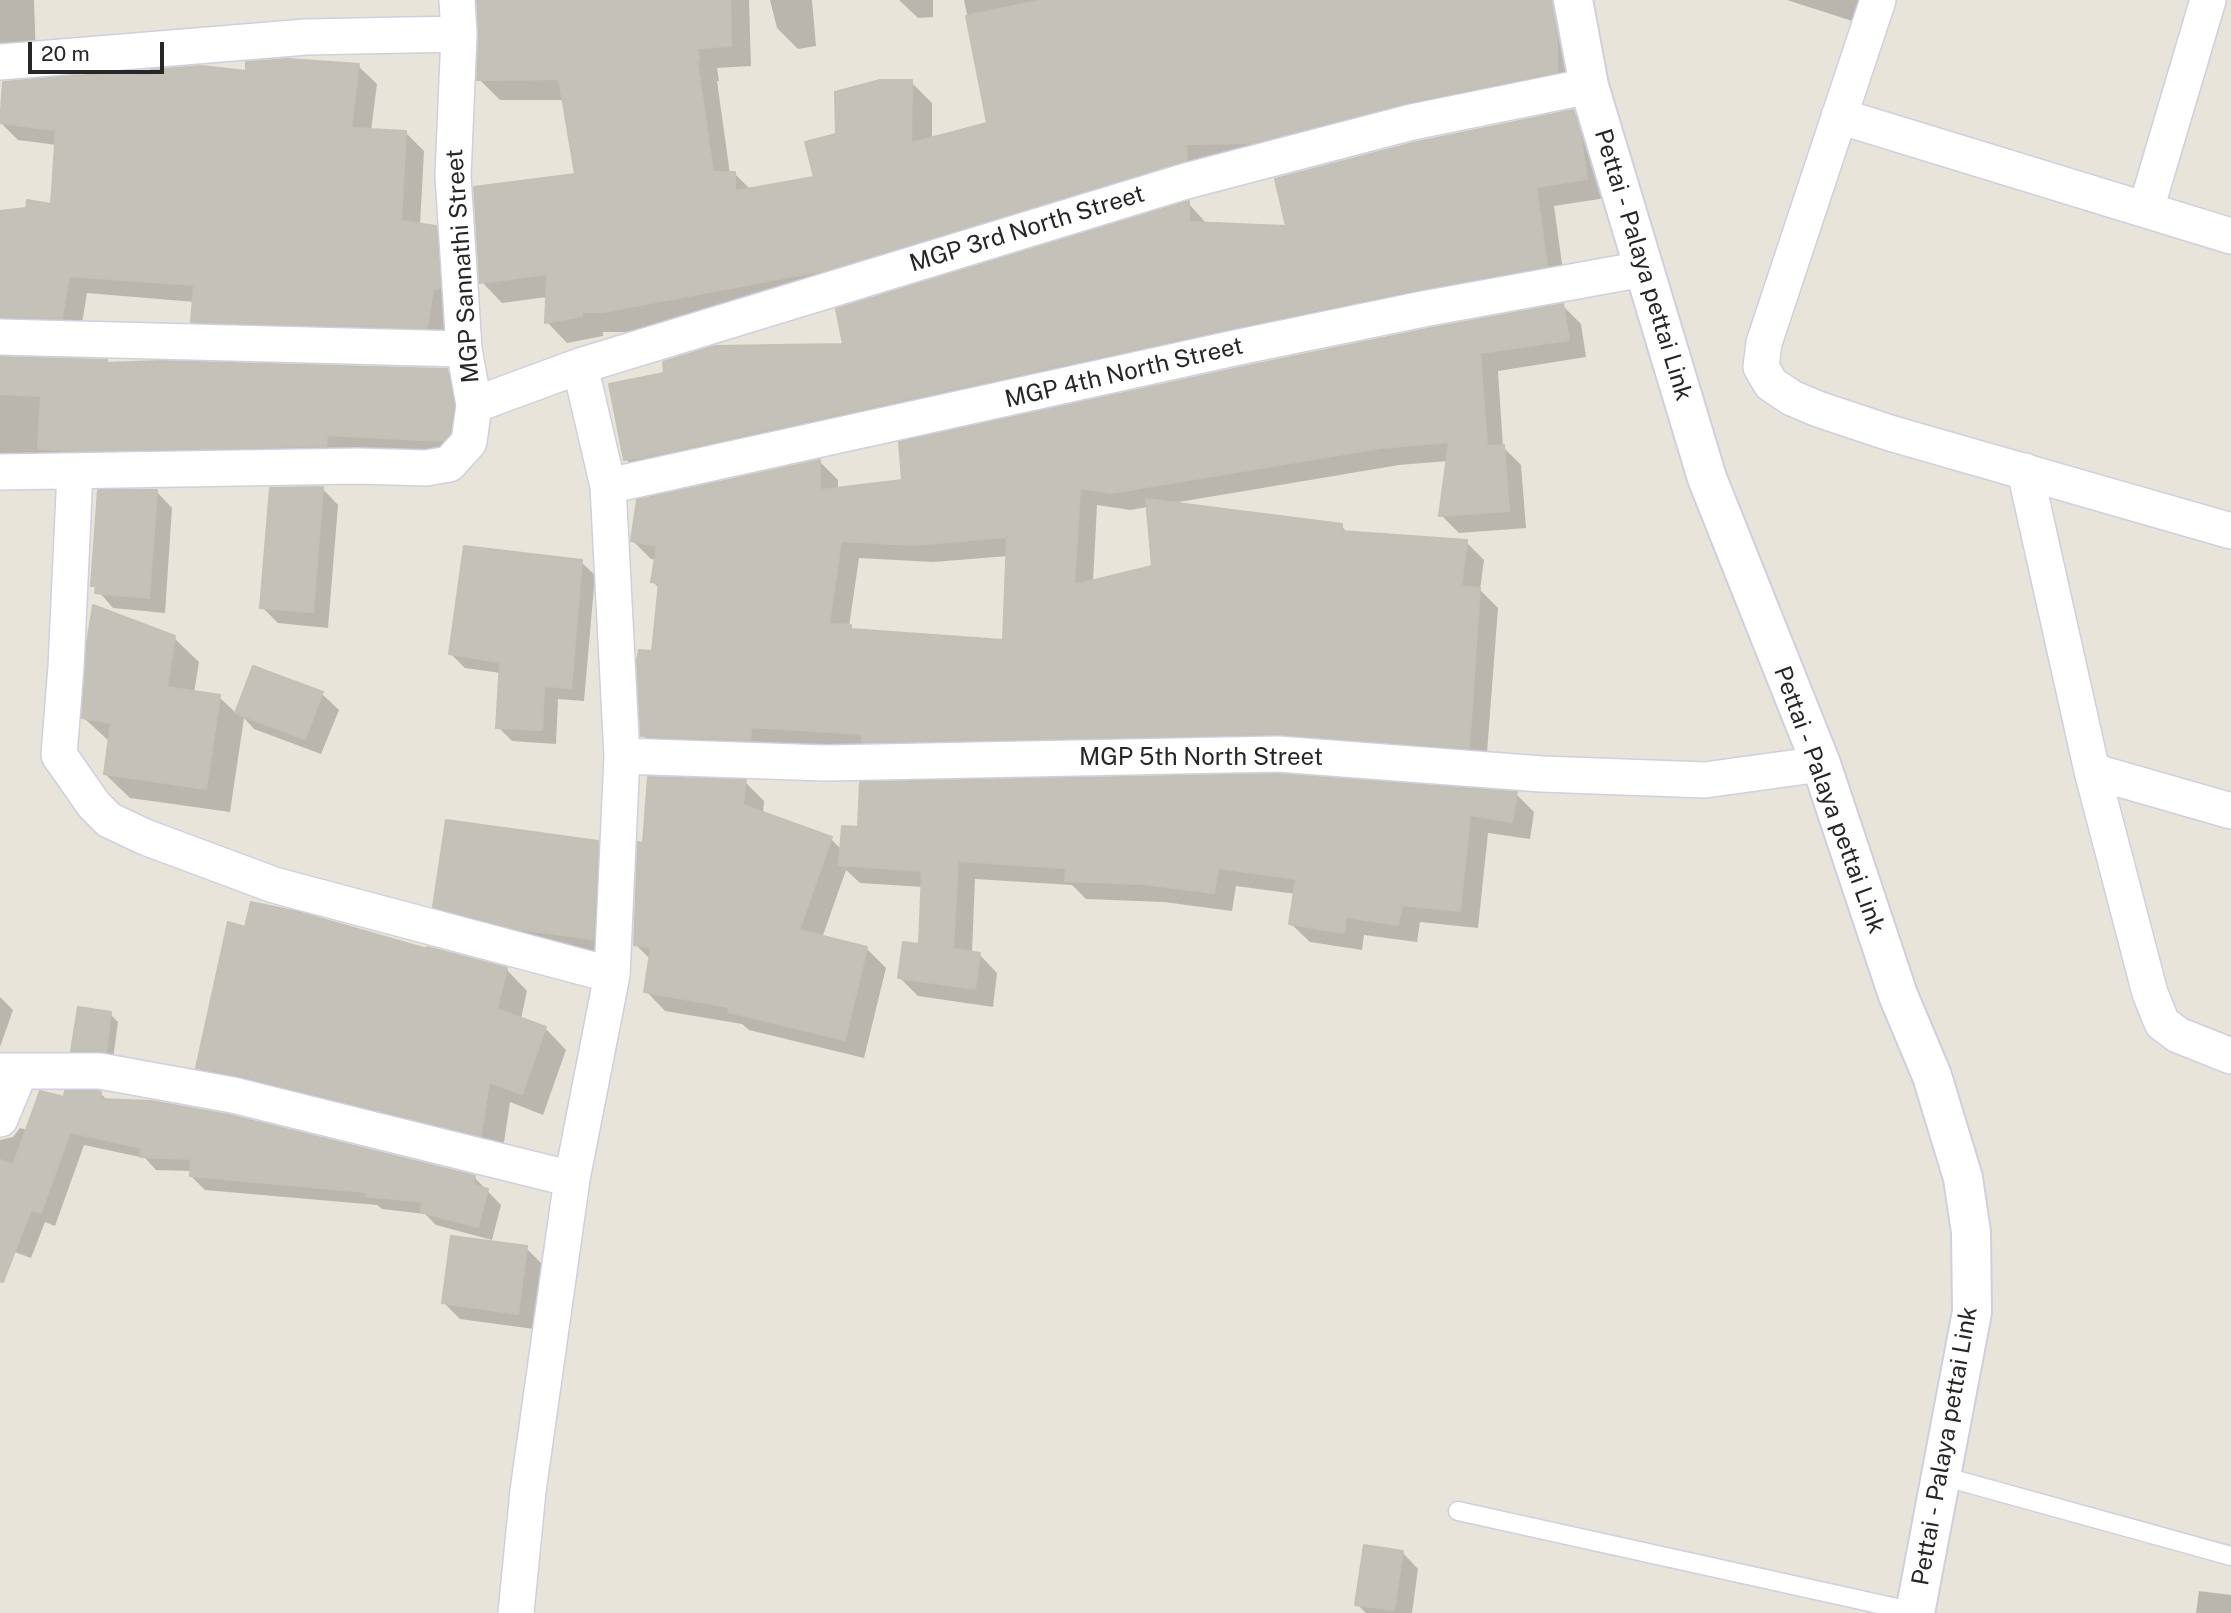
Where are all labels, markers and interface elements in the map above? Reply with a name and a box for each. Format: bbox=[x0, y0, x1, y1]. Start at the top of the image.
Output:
scale bar bbox=[32, 28, 168, 72]
text: 20 m bbox=[41, 41, 90, 66]
street label: Pettai - Palaya pettai Link bbox=[1588, 126, 1698, 404]
street label: MGP Sannathi Street bbox=[440, 148, 486, 384]
street label: MGP 3rd North Street bbox=[906, 180, 1148, 278]
street label: MGP 4th North Street bbox=[1002, 332, 1246, 414]
street label: Pettai - Palaya pettai Link bbox=[1767, 662, 1891, 938]
street label: MGP 5th North Street bbox=[1079, 744, 1323, 772]
street label: Pettai - Palaya pettai Link bbox=[1906, 1304, 1984, 1588]

